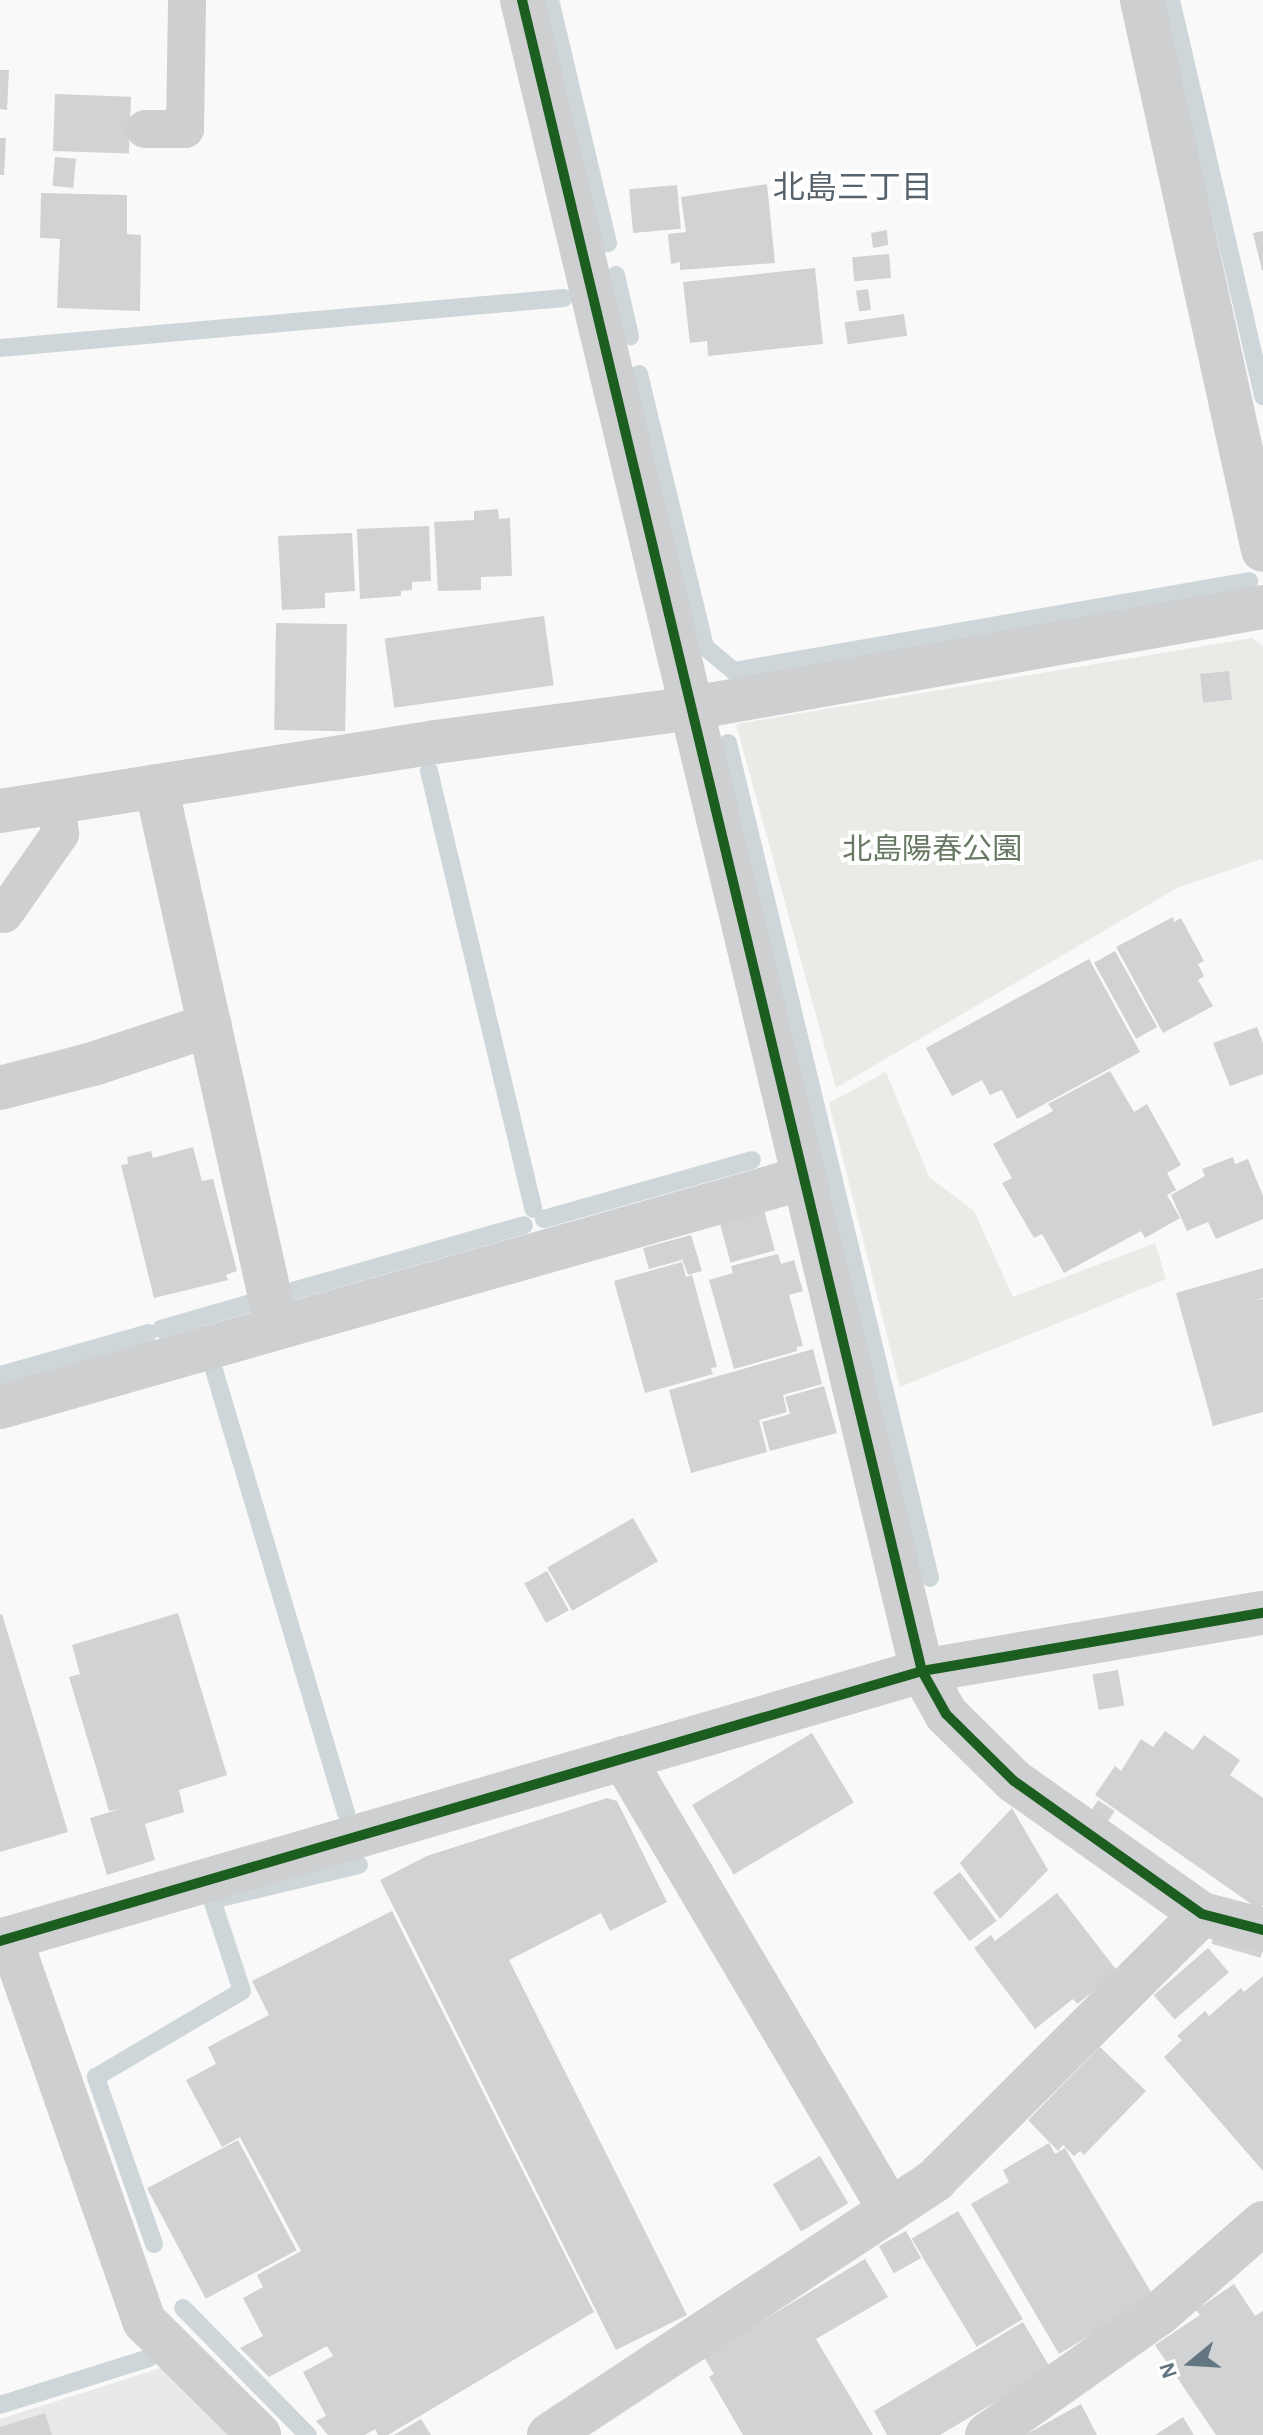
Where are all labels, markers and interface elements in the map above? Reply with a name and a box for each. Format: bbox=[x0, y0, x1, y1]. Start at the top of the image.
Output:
district label: 北島三丁目 bbox=[773, 169, 933, 207]
park label: 北島陽春公園 bbox=[842, 832, 1022, 868]
north arrow bbox=[1151, 2323, 1231, 2403]
text: N bbox=[1155, 2360, 1181, 2381]

